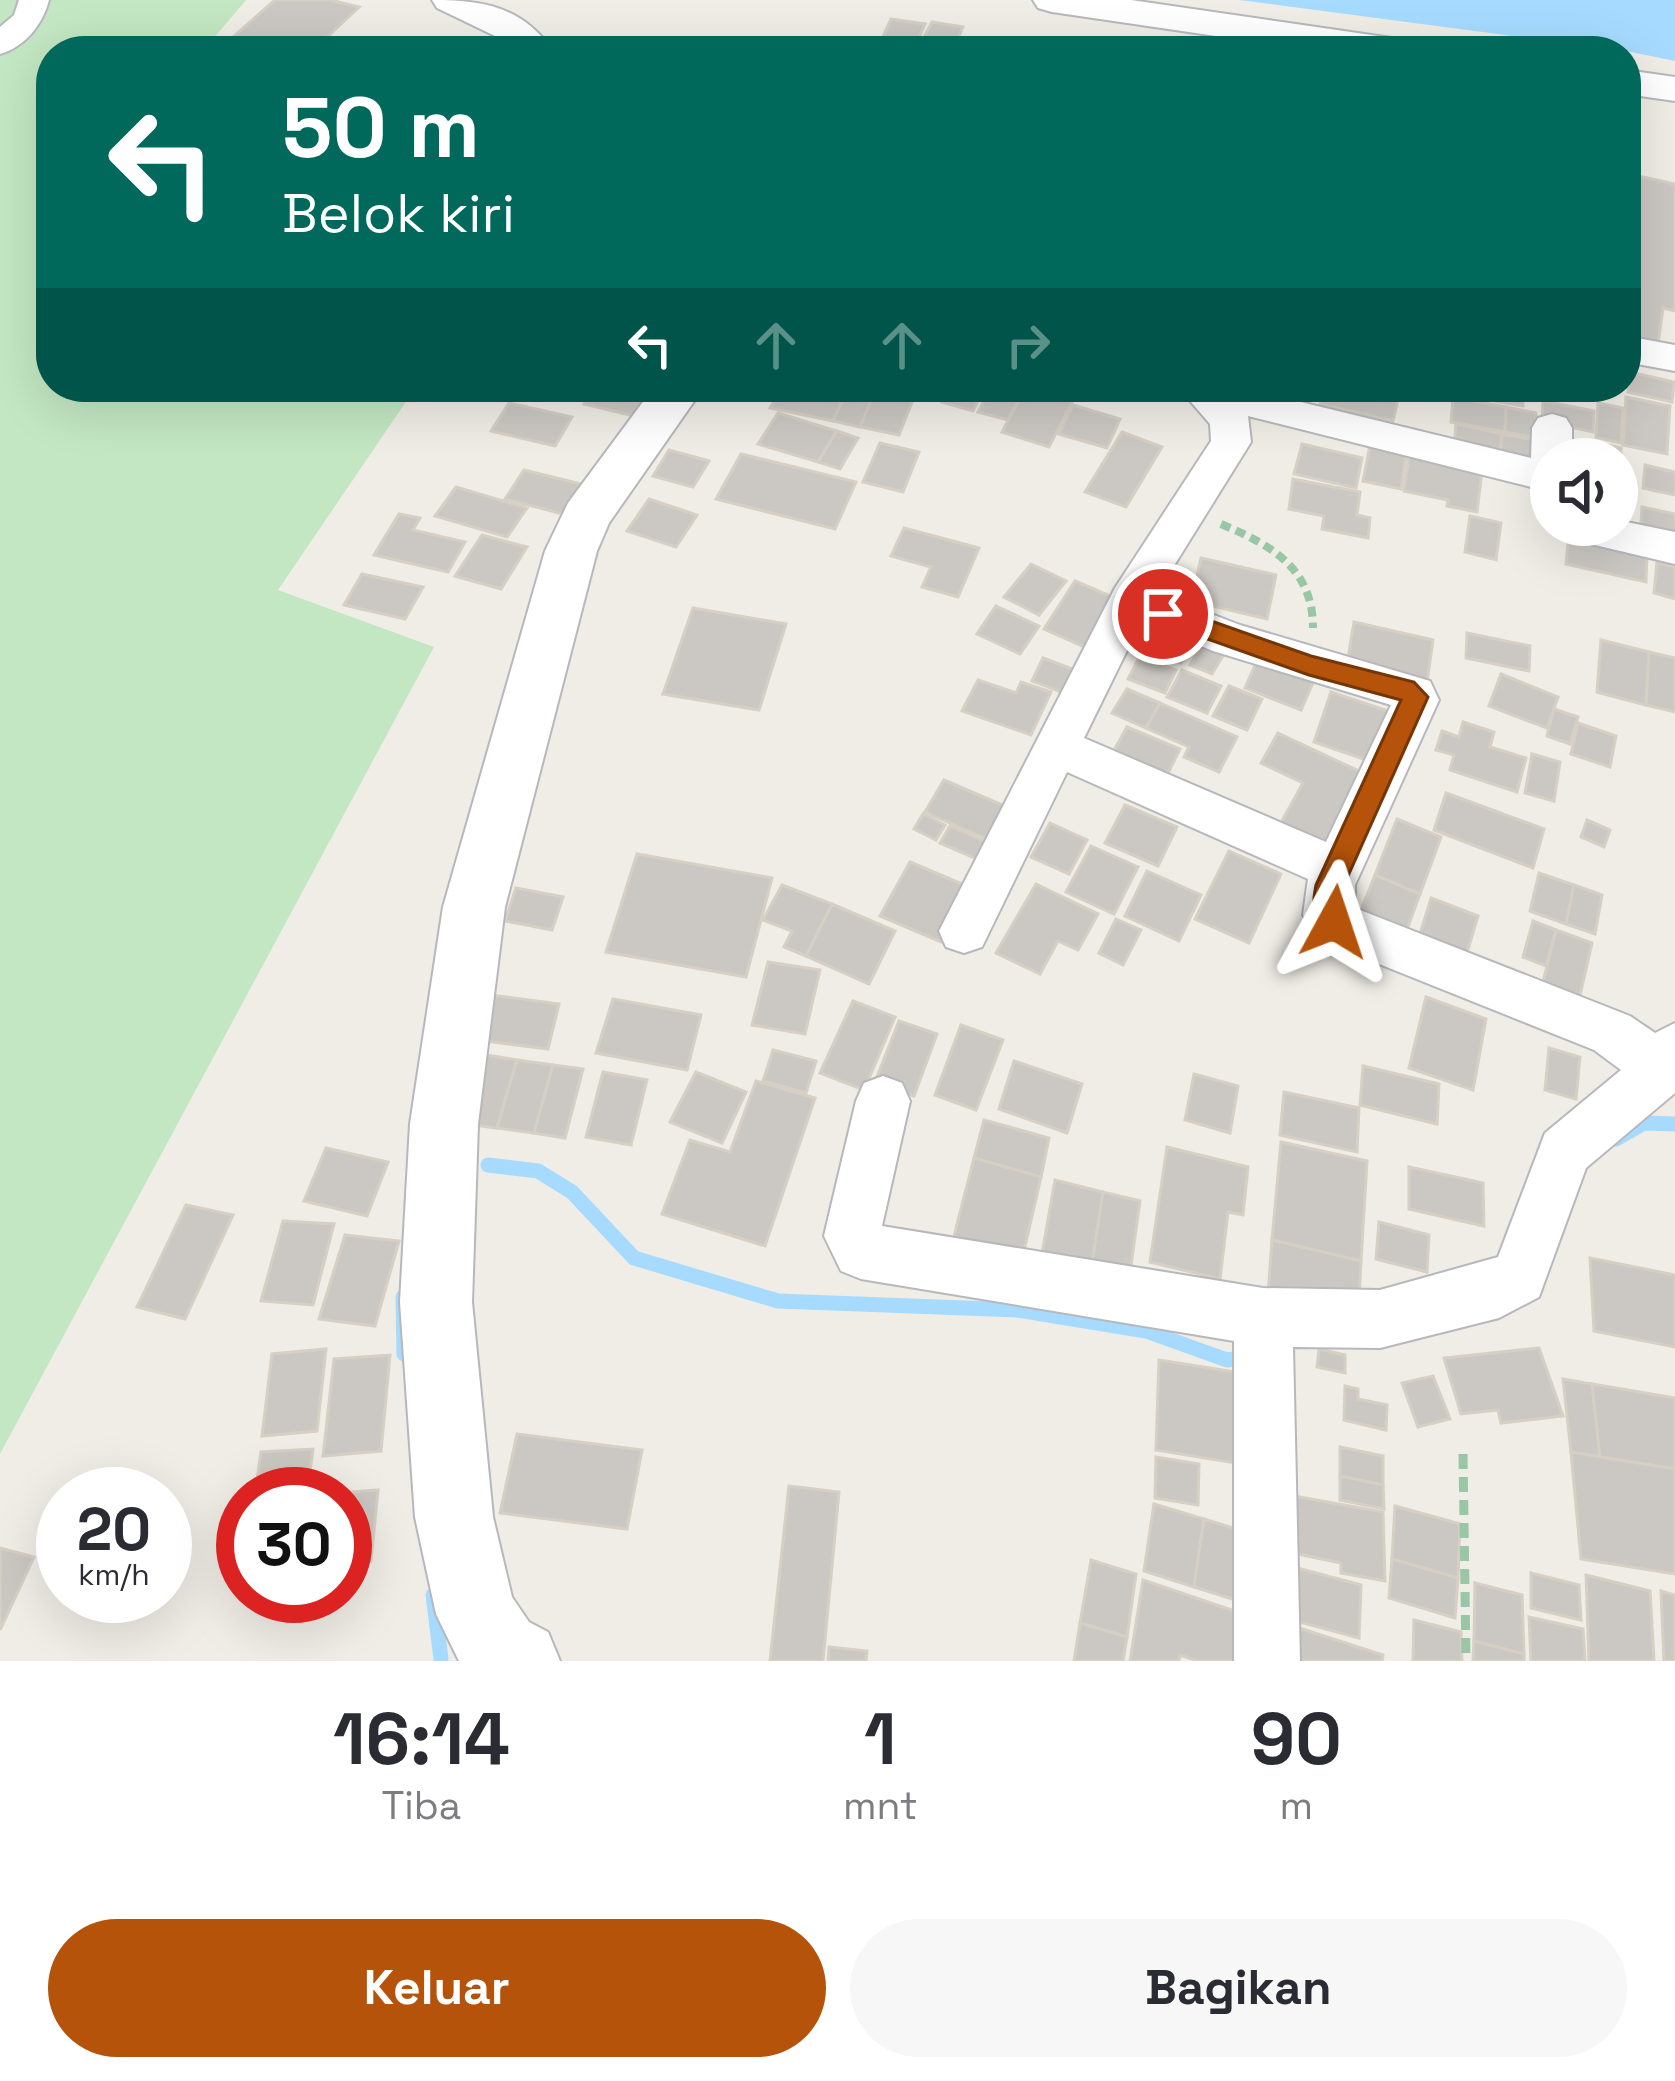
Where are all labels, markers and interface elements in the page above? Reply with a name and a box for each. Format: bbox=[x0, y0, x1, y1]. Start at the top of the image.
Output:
text: 50 m bbox=[282, 74, 480, 182]
icon: left bbox=[84, 84, 240, 240]
text: Belok kiri bbox=[282, 179, 515, 248]
icon: left bbox=[617, 312, 683, 378]
icon: ahead bbox=[743, 312, 809, 378]
icon: ahead bbox=[869, 312, 935, 378]
icon: right bbox=[995, 312, 1061, 378]
map controls bbox=[1530, 438, 1638, 546]
button: sound bbox=[1530, 438, 1638, 546]
pin bbox=[1112, 563, 1214, 665]
icon: arrive bbox=[1130, 581, 1196, 647]
position arrow bbox=[1271, 859, 1397, 985]
speed limit sign: 30 bbox=[216, 1467, 372, 1623]
text: 20 bbox=[77, 1491, 151, 1568]
text: km/h bbox=[78, 1555, 150, 1594]
text: 16:14 bbox=[333, 1693, 510, 1785]
text: 1 bbox=[864, 1693, 897, 1785]
text: 90 bbox=[1251, 1693, 1342, 1785]
text: Tiba bbox=[382, 1781, 461, 1830]
text: mnt bbox=[843, 1781, 918, 1830]
text: m bbox=[1280, 1781, 1313, 1830]
button: Keluar bbox=[48, 1919, 826, 2057]
button: Bagikan bbox=[850, 1919, 1627, 2057]

